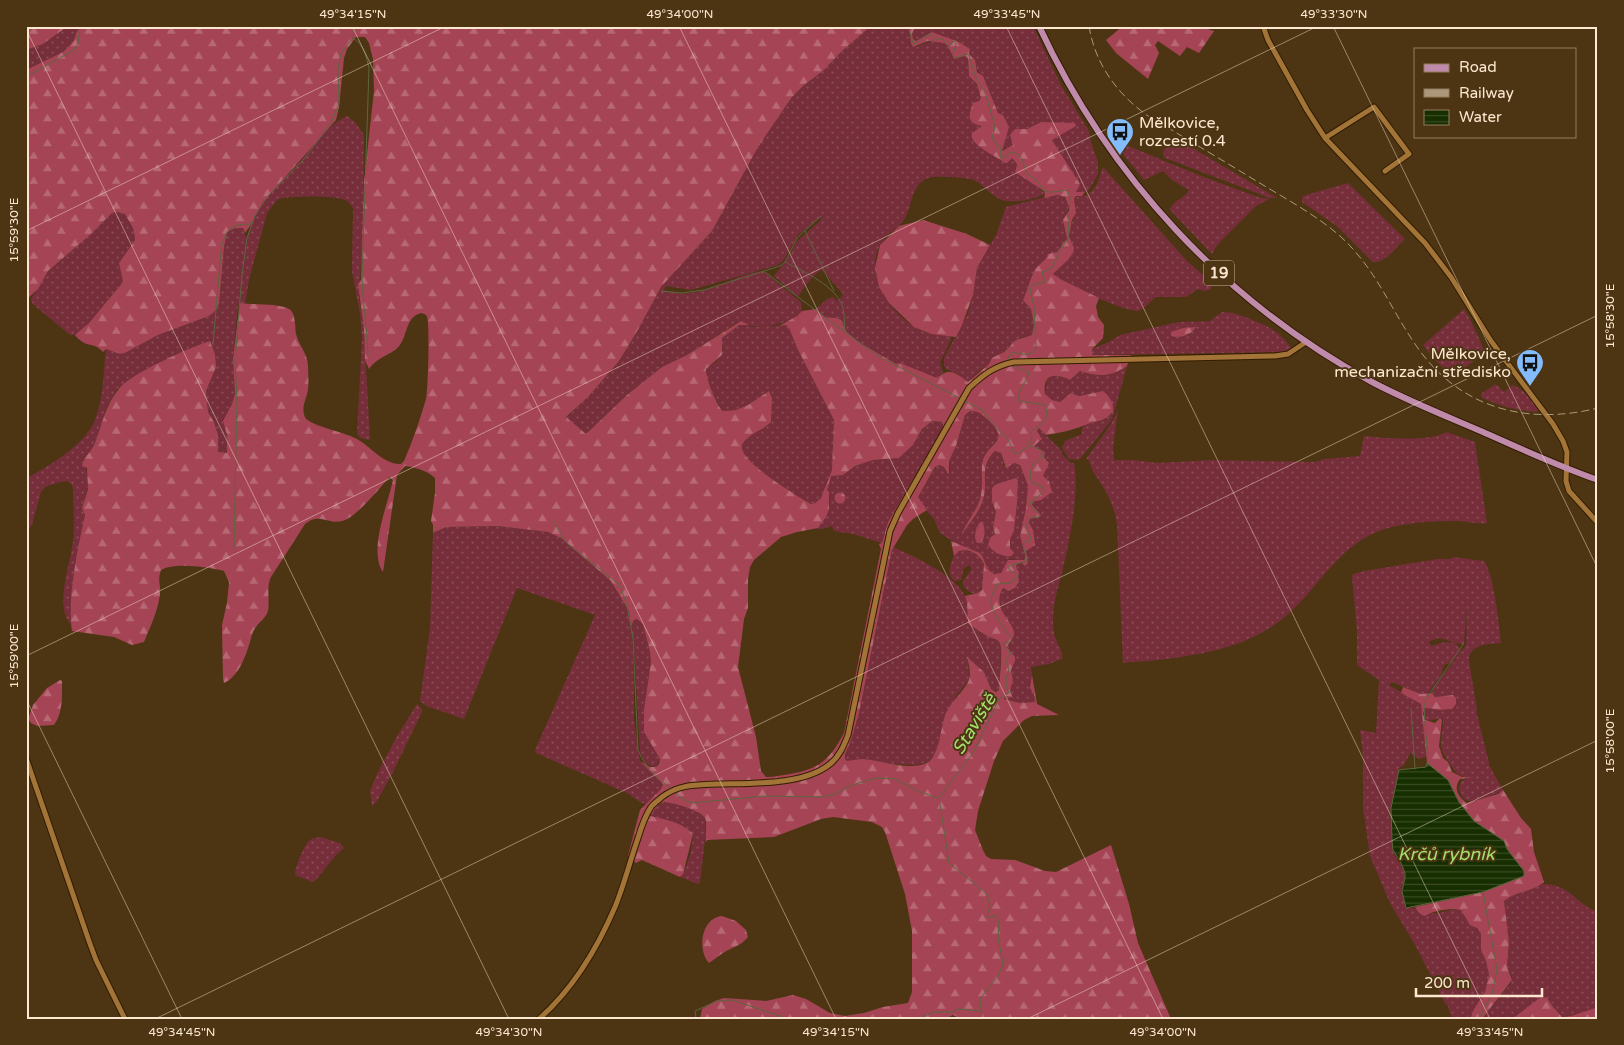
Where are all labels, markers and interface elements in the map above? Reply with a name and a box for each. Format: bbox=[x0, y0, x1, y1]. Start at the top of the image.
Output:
text: 49°34'15"N bbox=[320, 7, 387, 21]
text: 49°34'00"N bbox=[647, 7, 714, 21]
text: 49°33'45"N bbox=[974, 7, 1041, 21]
text: 49°33'30"N bbox=[1301, 7, 1368, 21]
legend bbox=[1414, 48, 1576, 138]
text: Road bbox=[1459, 58, 1497, 76]
text: Railway bbox=[1459, 84, 1514, 102]
text: Water bbox=[1459, 108, 1502, 126]
place label: Mělkovice, rozcestí 0.4 bbox=[1139, 113, 1226, 151]
bus stop icon: Mělkovice, rozcestí 0.4 bbox=[1105, 117, 1135, 156]
text: 15°59'30"E bbox=[7, 197, 21, 262]
road number: 19 bbox=[1204, 260, 1234, 286]
text: 15°58'30"E bbox=[1603, 283, 1617, 348]
place label: Mělkovice, mechanizační středisko bbox=[1334, 344, 1511, 382]
bus stop icon: Mělkovice, mechanizační středisko bbox=[1515, 348, 1545, 387]
text: 15°59'00"E bbox=[7, 623, 21, 688]
water label: Staviště bbox=[947, 689, 1001, 758]
text: 15°58'00"E bbox=[1603, 708, 1617, 773]
water label: Krčů rybník bbox=[1397, 843, 1496, 865]
scale bar bbox=[1416, 965, 1543, 997]
text: 200 m bbox=[1424, 974, 1470, 992]
text: 49°34'45"N bbox=[149, 1025, 216, 1039]
text: 49°34'30"N bbox=[476, 1025, 543, 1039]
text: 49°34'15"N bbox=[803, 1025, 870, 1039]
text: 49°34'00"N bbox=[1130, 1025, 1197, 1039]
text: 49°33'45"N bbox=[1457, 1025, 1524, 1039]

